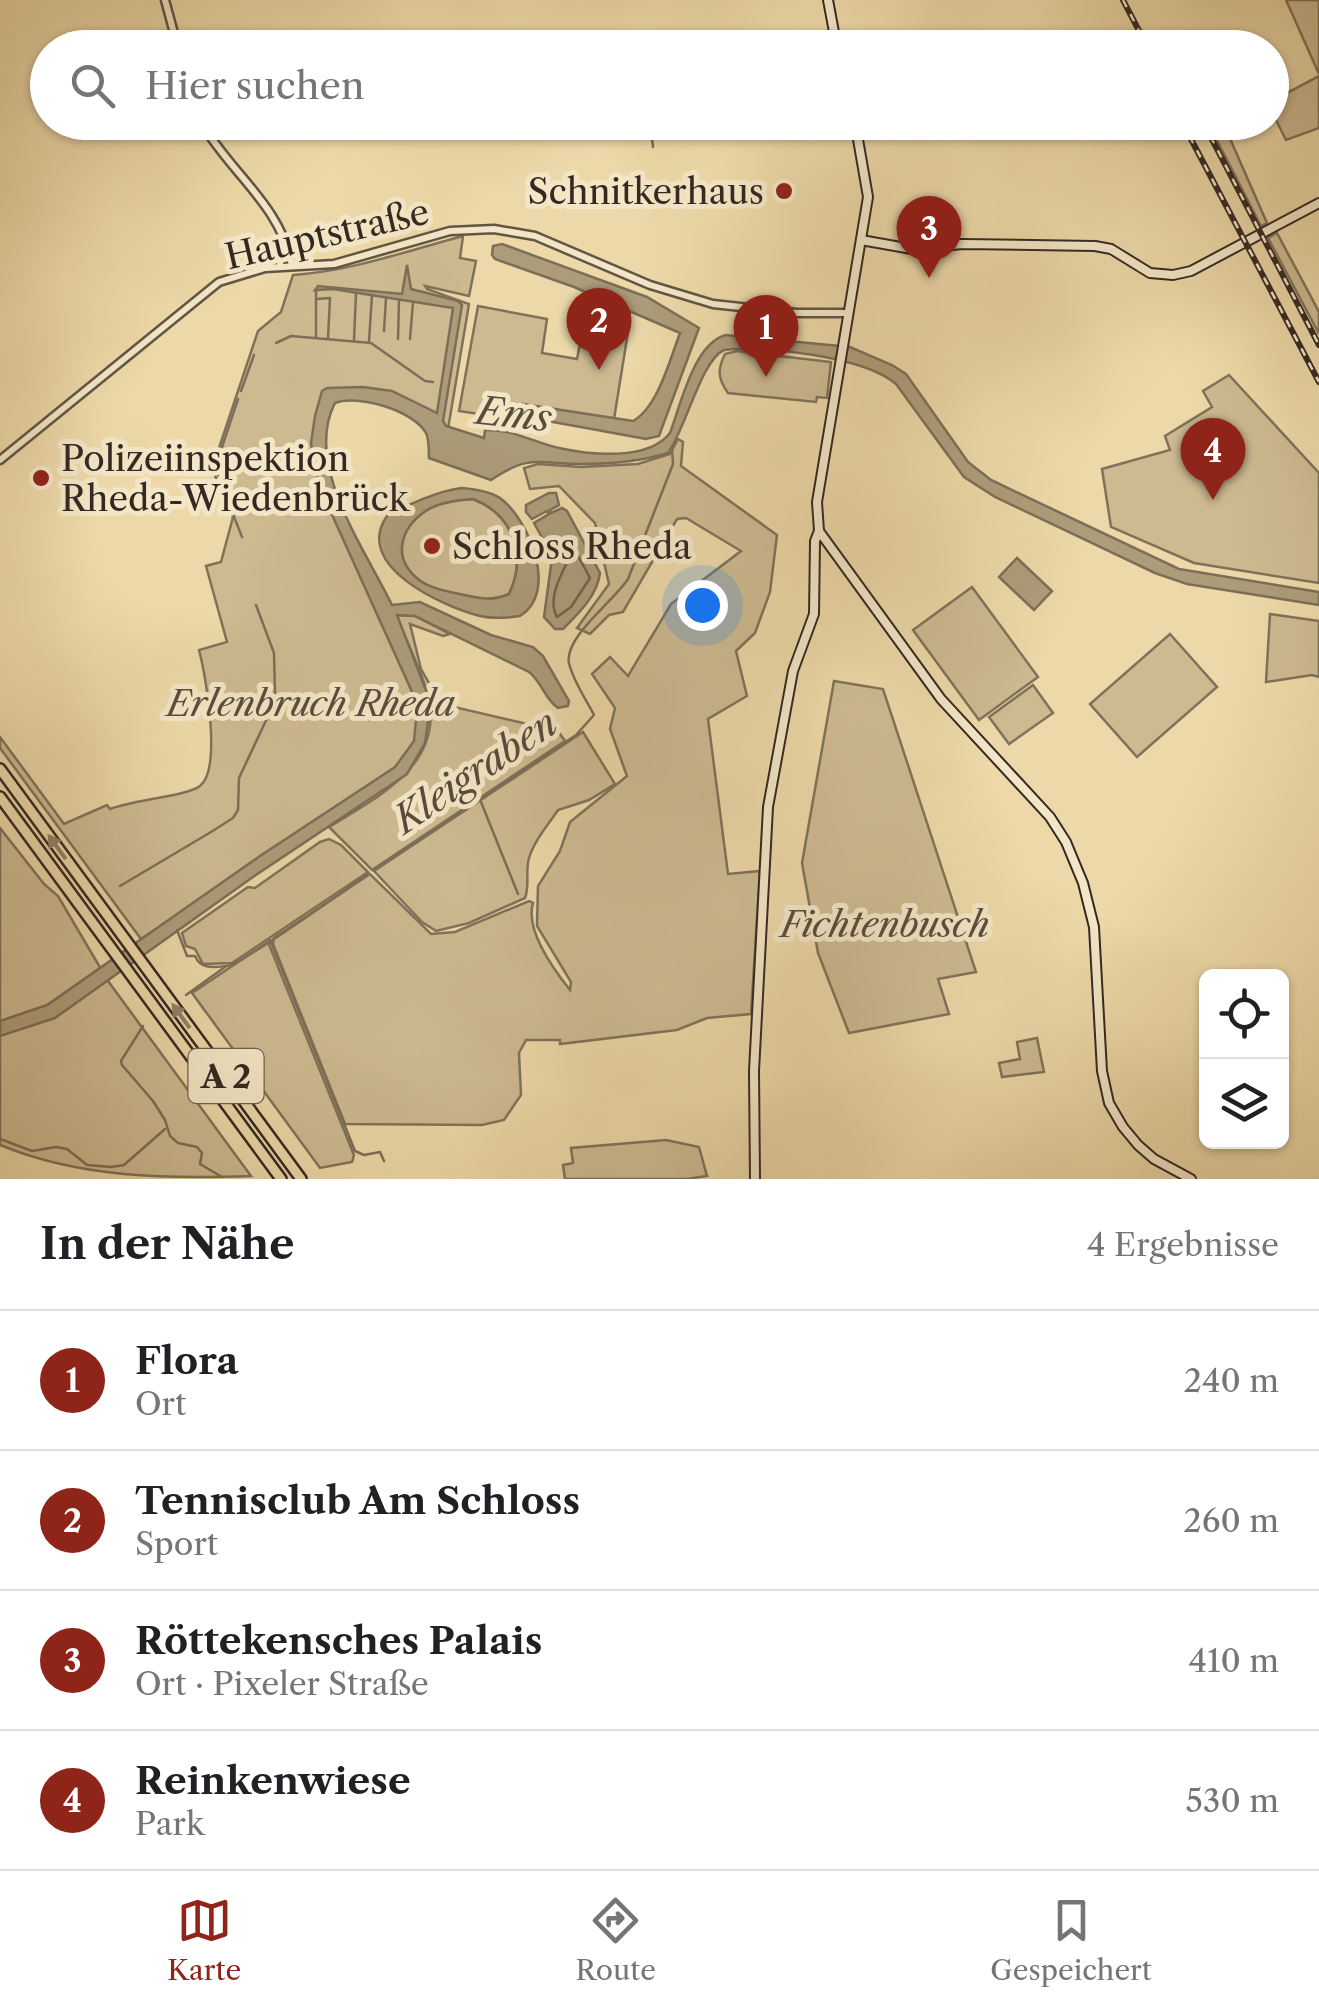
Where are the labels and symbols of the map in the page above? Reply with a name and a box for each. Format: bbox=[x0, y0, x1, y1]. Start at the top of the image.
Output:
place label: Schnitkerhaus bbox=[527, 170, 764, 213]
marker: Schnitkerhaus bbox=[773, 180, 795, 202]
street label: Hauptstraße bbox=[221, 190, 433, 278]
pin: 3 bbox=[896, 196, 962, 278]
pin: 2 bbox=[566, 288, 632, 370]
pin: 1 bbox=[734, 294, 798, 377]
water label: Ems bbox=[471, 386, 554, 441]
pin: 4 bbox=[1180, 418, 1246, 500]
place label: Polizeiinspektion Rheda-Wiedenbrück bbox=[61, 437, 411, 520]
marker: Polizeiinspektion Rheda-Wiedenbrück bbox=[30, 467, 52, 489]
place label: Schloss Rheda bbox=[452, 525, 692, 568]
marker: Schloss Rheda bbox=[421, 535, 443, 557]
your location bbox=[677, 580, 728, 631]
park label: Erlenbruch Rheda bbox=[164, 682, 455, 725]
water label: Kleigraben bbox=[381, 699, 566, 845]
one-way arrow bbox=[48, 834, 68, 860]
park label: Fichtenbusch bbox=[778, 903, 989, 946]
one-way arrow bbox=[172, 1003, 192, 1029]
road number: A 2 bbox=[188, 1049, 264, 1103]

